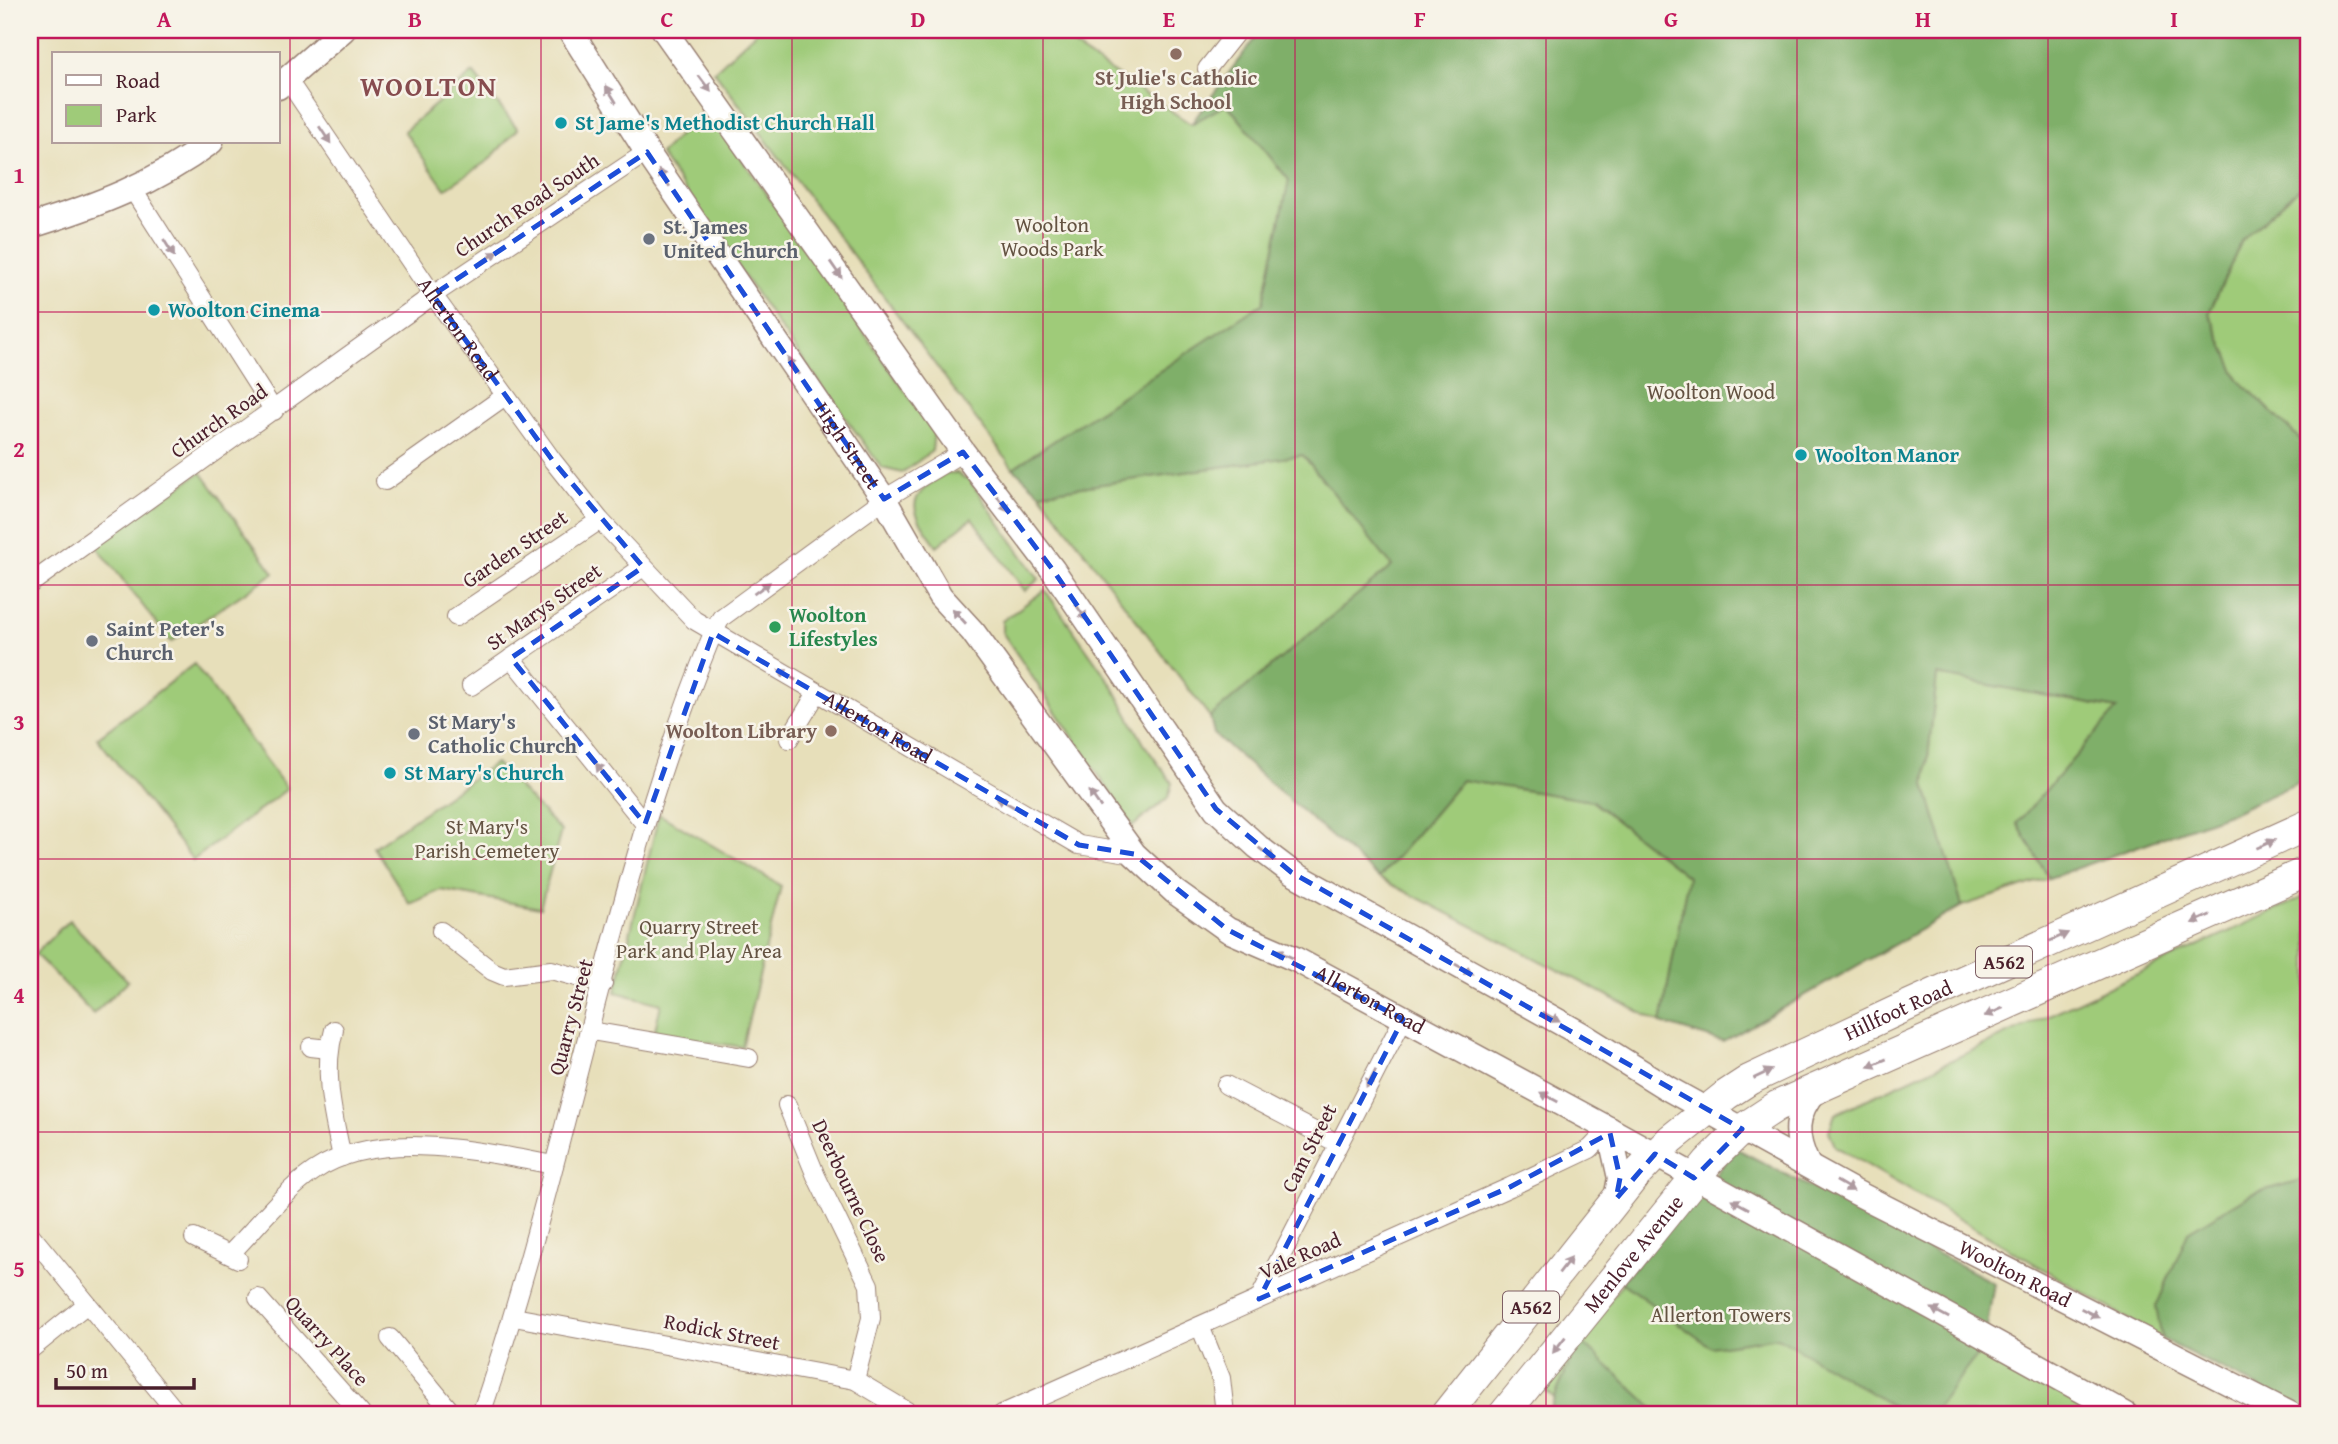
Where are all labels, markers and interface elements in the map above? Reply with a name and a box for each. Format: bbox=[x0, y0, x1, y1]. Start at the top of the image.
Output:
text: A bbox=[157, 2, 172, 35]
text: B bbox=[408, 2, 422, 35]
text: C bbox=[660, 2, 674, 35]
text: D bbox=[911, 2, 926, 35]
text: E bbox=[1163, 2, 1175, 35]
text: F bbox=[1414, 2, 1426, 35]
text: G bbox=[1664, 2, 1678, 35]
text: H bbox=[1915, 2, 1931, 35]
text: I bbox=[2170, 2, 2178, 35]
marker: St Julie's Catholic High School bbox=[1168, 46, 1184, 62]
legend bbox=[52, 52, 280, 144]
place label: St Julie's Catholic High School bbox=[1095, 62, 1258, 117]
text: Road bbox=[116, 65, 161, 96]
district label: WOOLTON bbox=[360, 65, 498, 106]
one-way arrow bbox=[698, 75, 712, 94]
one-way arrow bbox=[604, 85, 617, 104]
text: Park bbox=[116, 99, 157, 130]
place label: St Jame's Methodist Church Hall bbox=[575, 107, 875, 138]
marker: St Jame's Methodist Church Hall bbox=[553, 115, 569, 131]
one-way arrow bbox=[318, 126, 332, 144]
street label: Church Road South bbox=[448, 145, 605, 265]
text: 1 bbox=[13, 158, 25, 191]
one-way arrow bbox=[657, 169, 671, 187]
park label: Woolton Woods Park bbox=[1000, 209, 1104, 264]
place label: St. James United Church bbox=[663, 211, 799, 266]
marker: St. James United Church bbox=[641, 231, 657, 247]
one-way arrow bbox=[163, 238, 176, 258]
one-way arrow bbox=[481, 250, 499, 264]
one-way arrow bbox=[829, 261, 843, 279]
street label: Allerton Road bbox=[410, 271, 507, 388]
place label: Woolton Cinema bbox=[168, 294, 320, 325]
marker: Woolton Cinema bbox=[146, 302, 162, 318]
one-way arrow bbox=[786, 357, 800, 375]
street label: Church Road bbox=[164, 375, 274, 465]
park label: Woolton Wood bbox=[1647, 376, 1776, 407]
street label: High Street bbox=[807, 395, 889, 496]
text: 2 bbox=[13, 432, 25, 465]
place label: Woolton Manor bbox=[1815, 439, 1959, 470]
marker: Woolton Manor bbox=[1793, 447, 1809, 463]
one-way arrow bbox=[995, 495, 1009, 513]
street label: Garden Street bbox=[456, 501, 574, 595]
street label: St Marys Street bbox=[480, 555, 608, 658]
one-way arrow bbox=[753, 581, 771, 595]
place label: Woolton Lifestyles bbox=[789, 599, 878, 654]
one-way arrow bbox=[1074, 603, 1088, 621]
one-way arrow bbox=[951, 607, 967, 625]
place label: Saint Peter's Church bbox=[106, 613, 225, 668]
marker: Woolton Lifestyles bbox=[767, 619, 783, 635]
marker: Saint Peter's Church bbox=[84, 633, 100, 649]
one-way arrow bbox=[777, 669, 796, 681]
street label: Allerton Road bbox=[818, 683, 939, 771]
text: 3 bbox=[13, 705, 25, 738]
place label: St Mary's Catholic Church bbox=[428, 706, 578, 761]
place label: Woolton Library bbox=[665, 715, 817, 746]
marker: Woolton Library bbox=[823, 723, 839, 739]
marker: St Mary's Catholic Church bbox=[406, 726, 422, 742]
place label: St Mary's Church bbox=[404, 757, 564, 788]
one-way arrow bbox=[595, 762, 610, 780]
marker: St Mary's Church bbox=[382, 765, 398, 781]
one-way arrow bbox=[1088, 790, 1102, 808]
one-way arrow bbox=[995, 796, 1014, 808]
park label: St Mary's Parish Cemetery bbox=[414, 811, 560, 866]
one-way arrow bbox=[2256, 838, 2276, 850]
one-way arrow bbox=[1258, 847, 1276, 861]
park label: Quarry Street Park and Play Area bbox=[616, 911, 782, 966]
one-way arrow bbox=[2191, 913, 2211, 925]
one-way arrow bbox=[2048, 932, 2069, 943]
road number: A562 bbox=[1976, 946, 2032, 978]
one-way arrow bbox=[1273, 948, 1294, 959]
street label: Quarry Street bbox=[540, 955, 601, 1079]
street label: Allerton Road bbox=[1309, 957, 1432, 1042]
one-way arrow bbox=[1454, 963, 1473, 975]
street label: Hillfoot Road bbox=[1839, 971, 1958, 1048]
text: 4 bbox=[13, 978, 25, 1011]
one-way arrow bbox=[1983, 1007, 2004, 1018]
one-way arrow bbox=[1541, 1011, 1561, 1023]
one-way arrow bbox=[1866, 1058, 1887, 1069]
one-way arrow bbox=[1753, 1068, 1773, 1080]
one-way arrow bbox=[1365, 1069, 1376, 1089]
one-way arrow bbox=[1538, 1091, 1558, 1103]
street label: Cam Street bbox=[1273, 1097, 1344, 1198]
street label: Deerbourne Close bbox=[805, 1114, 898, 1268]
one-way arrow bbox=[1835, 1180, 1854, 1192]
street label: Menlove Avenue bbox=[1576, 1188, 1691, 1319]
one-way arrow bbox=[1731, 1198, 1750, 1210]
street label: Vale Road bbox=[1254, 1223, 1346, 1287]
street label: Woolton Road bbox=[1953, 1231, 2078, 1315]
text: 5 bbox=[13, 1252, 25, 1285]
one-way arrow bbox=[1557, 1256, 1572, 1274]
street label: Quarry Place bbox=[278, 1288, 377, 1393]
road number: A562 bbox=[1503, 1292, 1559, 1322]
park label: Allerton Towers bbox=[1651, 1299, 1791, 1330]
street label: Rodick Street bbox=[662, 1305, 783, 1358]
one-way arrow bbox=[1930, 1307, 1950, 1319]
one-way arrow bbox=[2080, 1307, 2100, 1318]
one-way arrow bbox=[1551, 1335, 1566, 1353]
scale bar bbox=[56, 1346, 194, 1390]
text: 50 m bbox=[66, 1355, 108, 1386]

